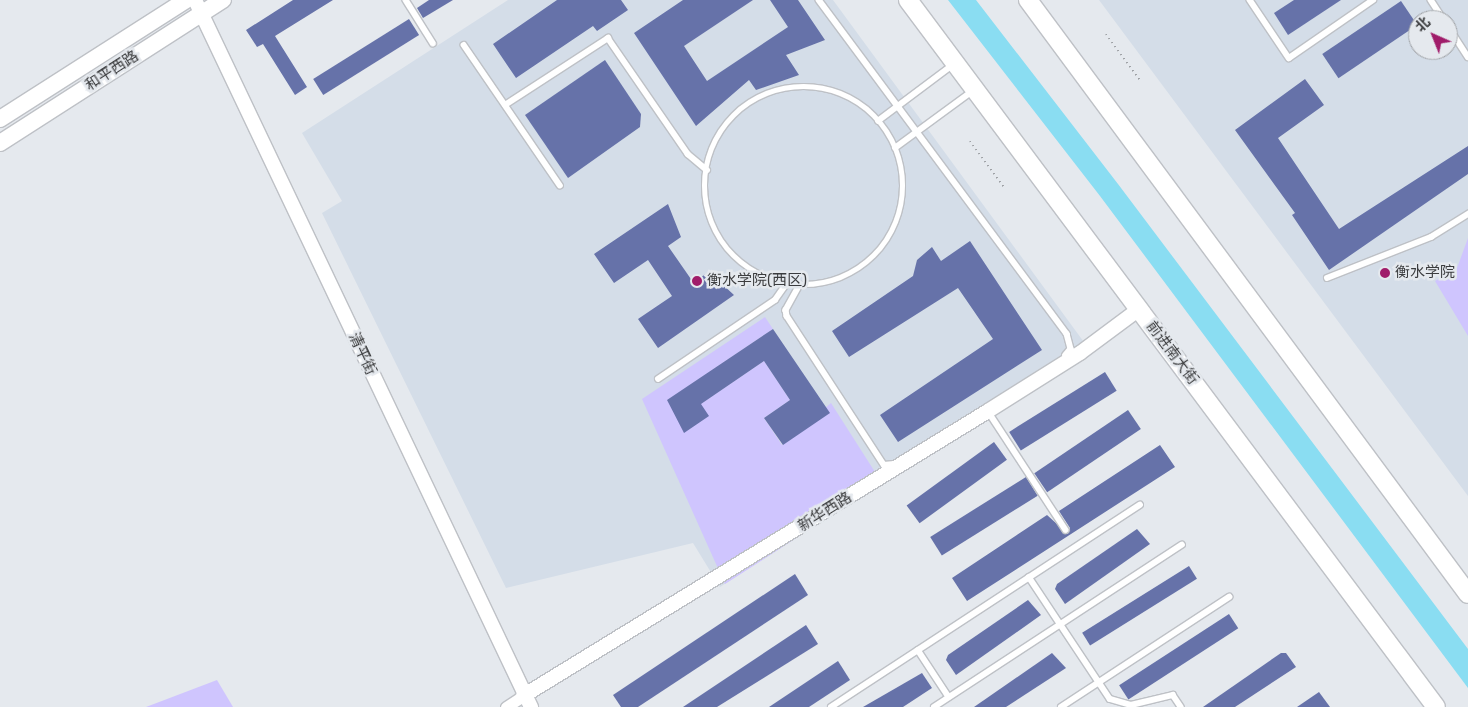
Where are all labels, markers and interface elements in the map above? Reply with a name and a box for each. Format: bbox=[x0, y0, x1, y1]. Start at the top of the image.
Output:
north arrow bbox=[1408, 10, 1458, 60]
text: 北 bbox=[1412, 14, 1434, 36]
street label: 和平西路 bbox=[82, 47, 142, 95]
place label: 衡水学院 bbox=[1395, 264, 1455, 282]
marker: 衡水学院 bbox=[1379, 267, 1391, 279]
place label: 衡水学院(西区) bbox=[707, 272, 807, 290]
marker: 衡水学院(西区) bbox=[691, 275, 703, 287]
street label: 前进南大街 bbox=[1142, 318, 1202, 388]
street label: 清平街 bbox=[344, 330, 380, 378]
street label: 新华西路 bbox=[795, 488, 855, 536]

